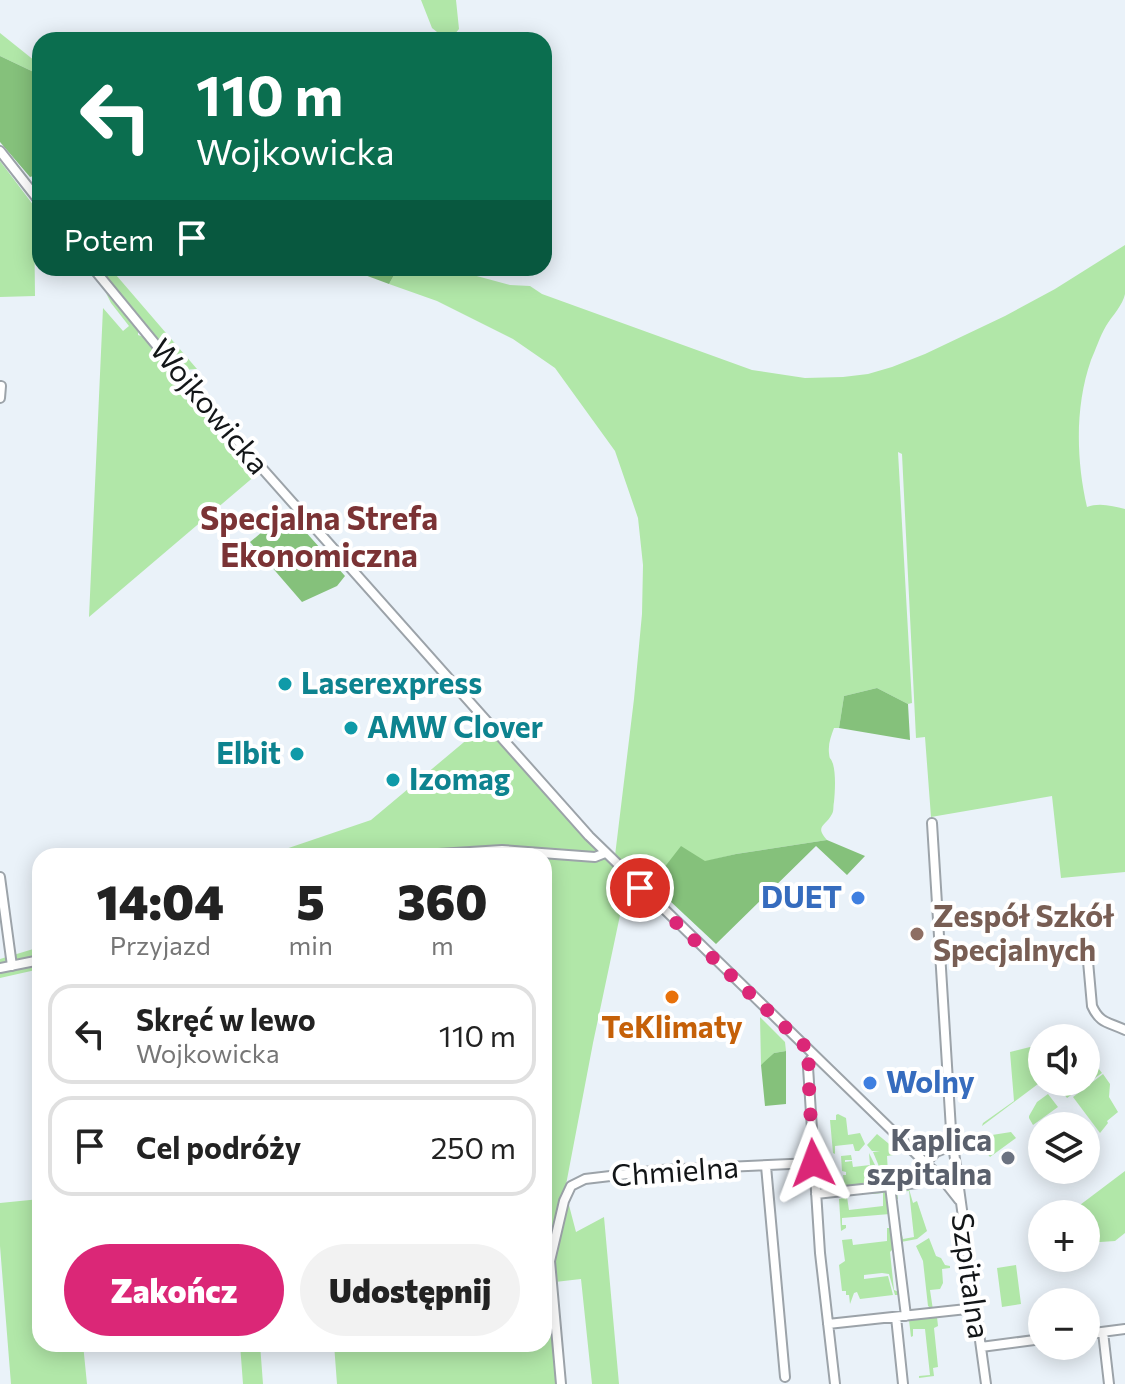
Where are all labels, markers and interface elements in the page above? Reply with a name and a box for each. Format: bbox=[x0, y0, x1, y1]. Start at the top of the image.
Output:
text: 110 m bbox=[196, 59, 343, 128]
icon: left bbox=[64, 64, 168, 168]
text: Wojkowicka bbox=[196, 128, 395, 172]
icon: arrive bbox=[170, 216, 214, 260]
text: Potem bbox=[64, 220, 154, 257]
street label: Wojkowicka bbox=[144, 330, 278, 481]
district label: Specjalna Strefa Ekonomiczna bbox=[200, 497, 438, 574]
place label: Laserexpress bbox=[301, 663, 482, 700]
marker: Laserexpress bbox=[276, 675, 294, 693]
place label: AMW Clover bbox=[367, 707, 543, 744]
marker: AMW Clover bbox=[342, 719, 360, 737]
place label: Elbit bbox=[216, 733, 281, 770]
marker: Elbit bbox=[288, 745, 306, 763]
place label: Izomag bbox=[409, 759, 510, 796]
marker: Izomag bbox=[384, 771, 402, 789]
pin bbox=[606, 854, 674, 922]
icon: arrive bbox=[618, 866, 662, 910]
text: 14:04 bbox=[96, 871, 224, 930]
text: 5 bbox=[297, 871, 325, 930]
text: 360 bbox=[397, 871, 488, 930]
place label: DUET bbox=[761, 877, 842, 914]
marker: DUET bbox=[849, 889, 867, 907]
place label: Zespół Szkół Specjalnych bbox=[933, 896, 1114, 967]
marker: Zespół Szkół Specjalnych bbox=[908, 925, 926, 943]
text: Przyjazd bbox=[110, 929, 211, 960]
text: min bbox=[289, 929, 333, 960]
text: m bbox=[431, 929, 454, 960]
marker: TeKlimaty bbox=[663, 988, 681, 1006]
text: Skręć w lewo bbox=[136, 1000, 316, 1037]
place label: TeKlimaty bbox=[601, 1007, 743, 1044]
icon: left bbox=[68, 1012, 112, 1056]
text: 110 m bbox=[439, 1016, 516, 1053]
map controls bbox=[1028, 1024, 1100, 1360]
button: sound bbox=[1028, 1024, 1100, 1096]
text: Wojkowicka bbox=[136, 1037, 279, 1068]
place label: Wolny bbox=[886, 1062, 975, 1099]
marker: Wolny bbox=[861, 1074, 879, 1092]
button: layers bbox=[1028, 1112, 1100, 1184]
place label: Kaplica szpitalna bbox=[867, 1120, 992, 1191]
position arrow bbox=[771, 1121, 855, 1205]
icon: arrive bbox=[68, 1124, 112, 1168]
text: Cel podróży bbox=[136, 1128, 301, 1165]
text: 250 m bbox=[431, 1128, 516, 1165]
street label: Chmielna bbox=[610, 1147, 740, 1192]
marker: Kaplica szpitalna bbox=[999, 1149, 1017, 1167]
button: + bbox=[1028, 1200, 1100, 1272]
street label: Szpitalna bbox=[945, 1210, 1000, 1341]
button: Zakończ bbox=[64, 1244, 284, 1336]
button: Udostępnij bbox=[300, 1244, 520, 1336]
button: − bbox=[1028, 1288, 1100, 1360]

